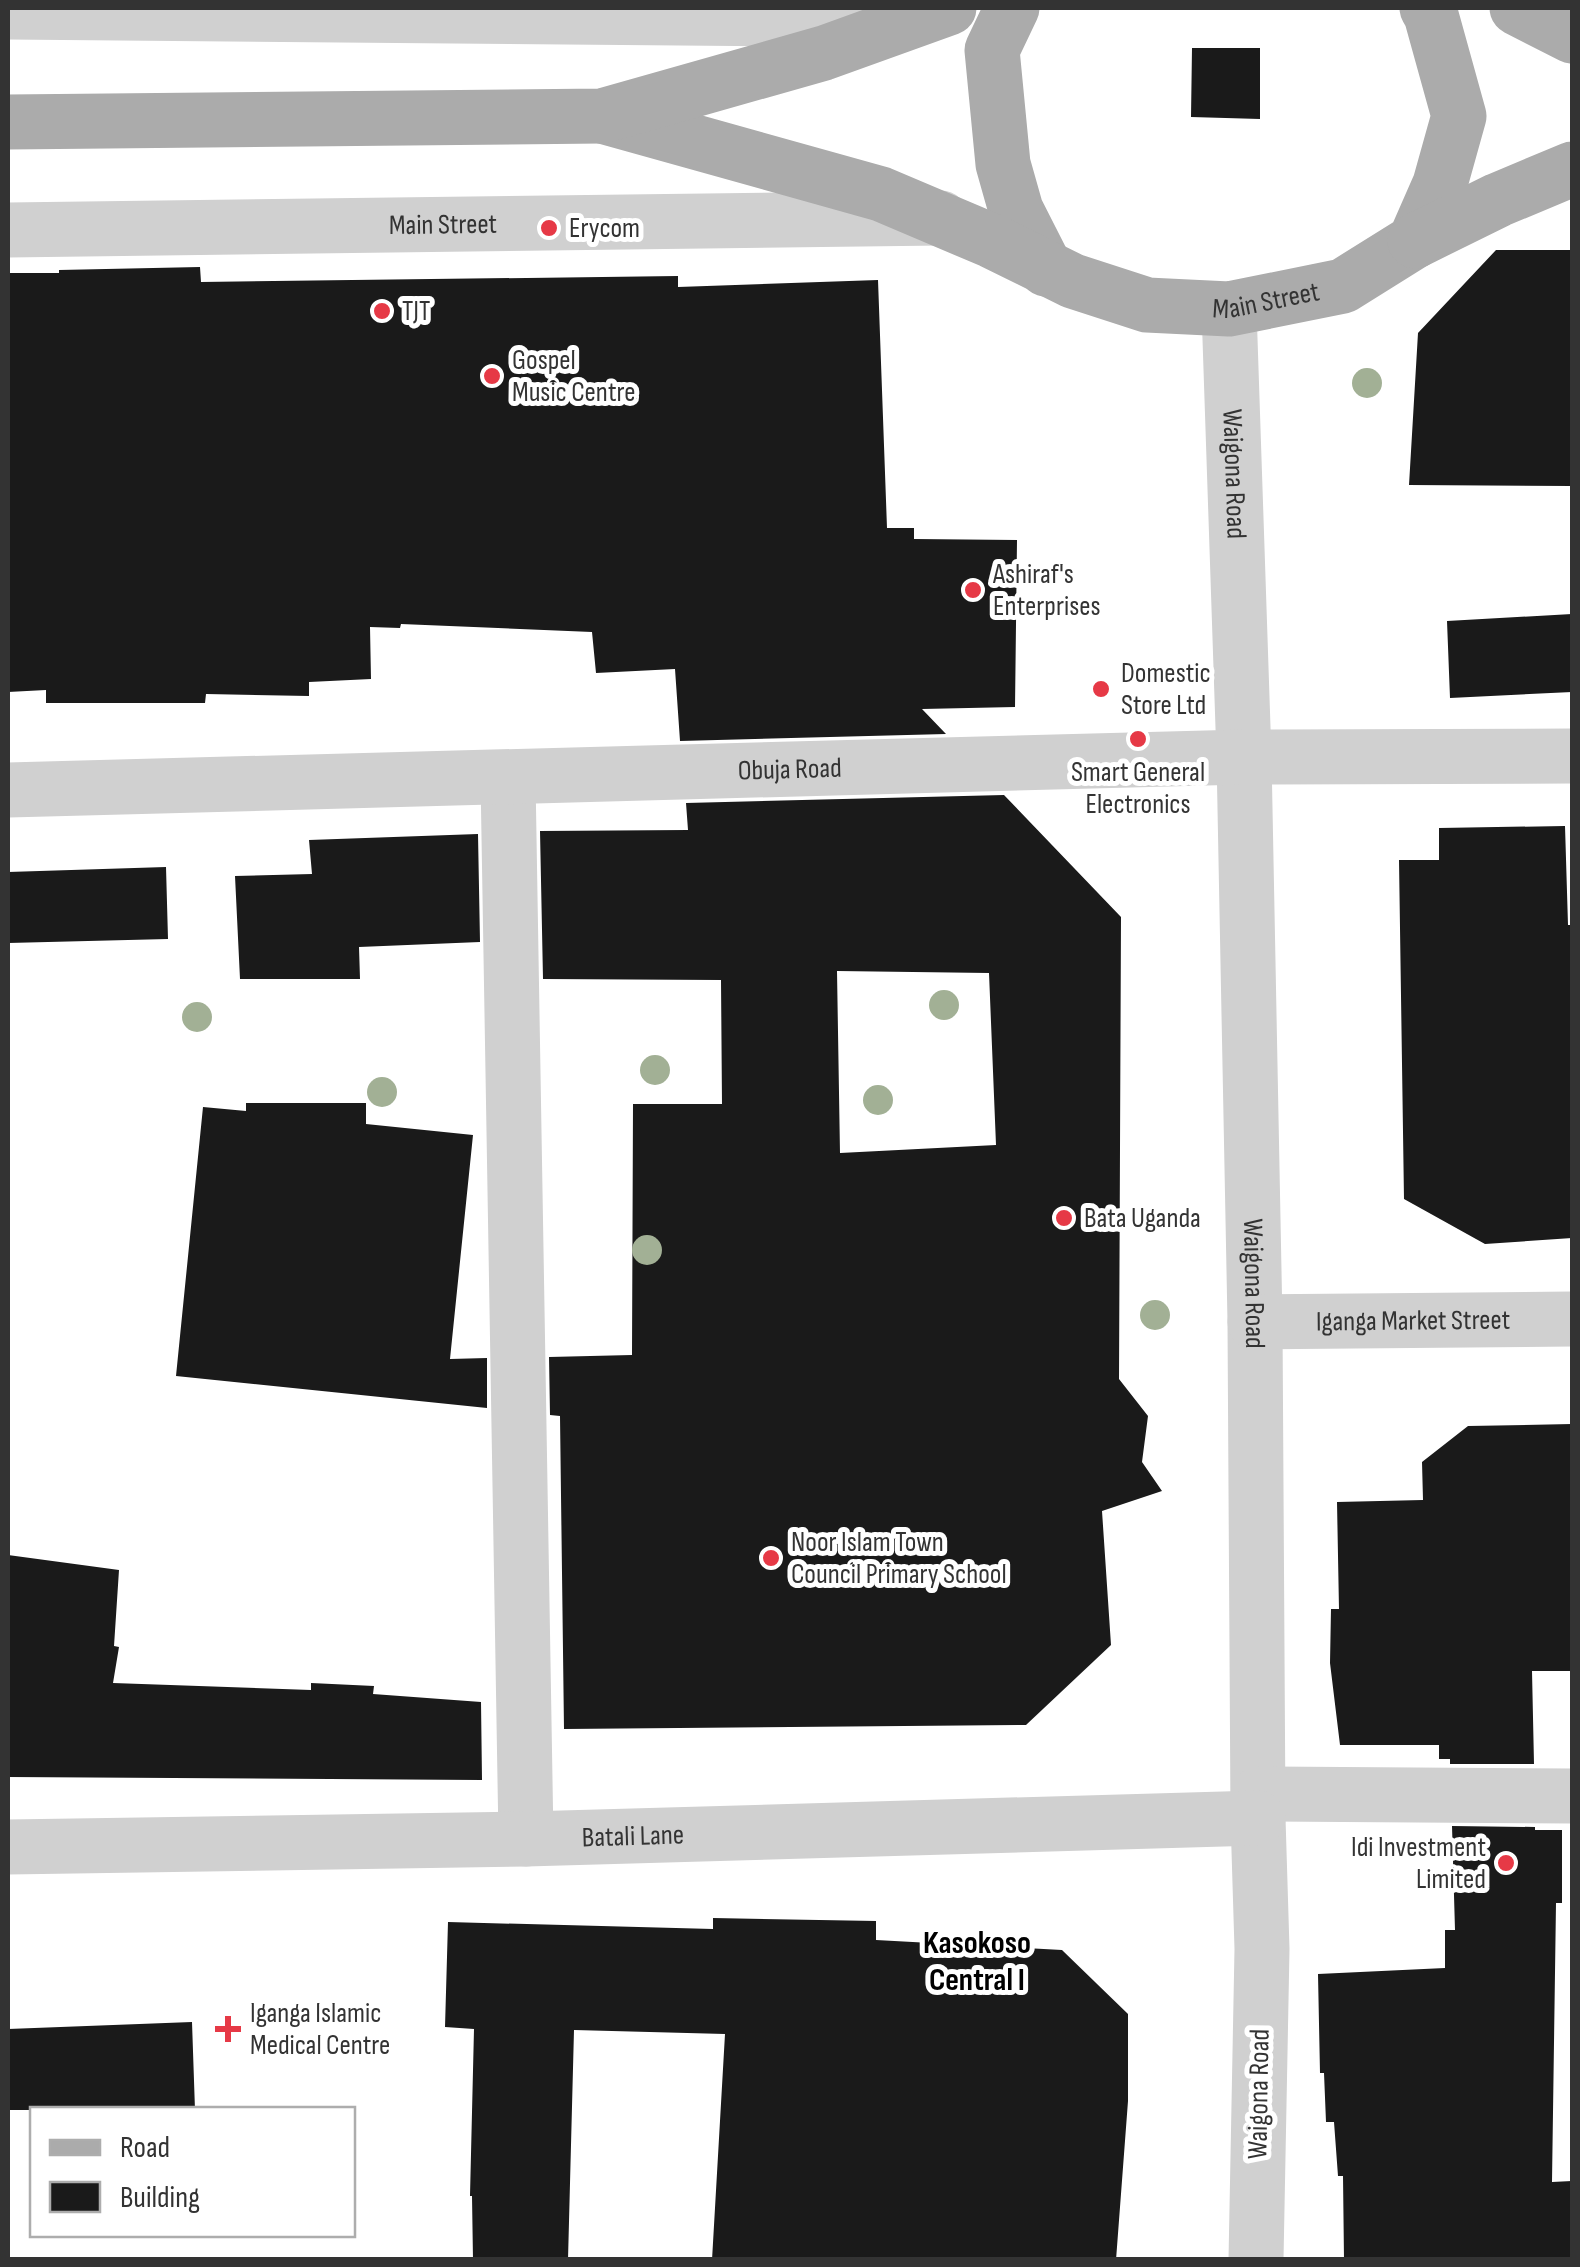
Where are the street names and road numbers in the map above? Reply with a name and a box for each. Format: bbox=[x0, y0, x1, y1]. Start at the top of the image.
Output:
street label: Main Street bbox=[389, 207, 497, 242]
street label: Main Street bbox=[1212, 275, 1322, 325]
street label: Waigona Road bbox=[1216, 408, 1253, 539]
street label: Obuja Road bbox=[737, 751, 842, 787]
street label: Waigona Road bbox=[1236, 1218, 1272, 1349]
street label: Iganga Market Street bbox=[1316, 1303, 1510, 1338]
street label: Batali Lane bbox=[581, 1818, 685, 1854]
street label: Waigona Road bbox=[1241, 2029, 1277, 2159]

